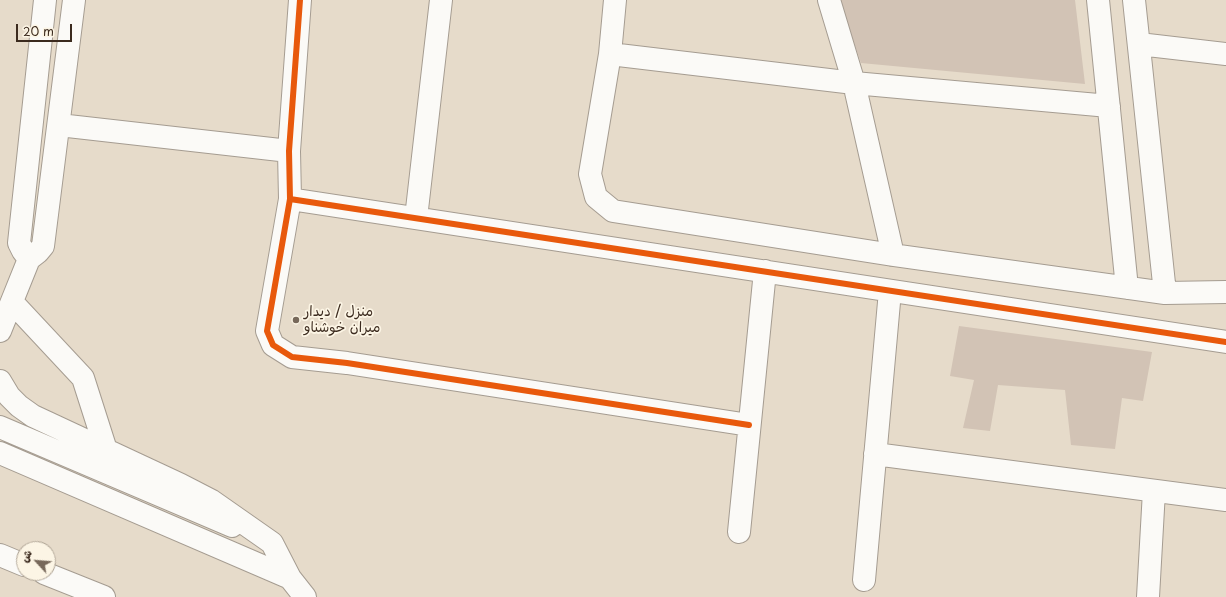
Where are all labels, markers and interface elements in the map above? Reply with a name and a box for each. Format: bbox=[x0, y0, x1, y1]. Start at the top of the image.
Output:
scale bar bbox=[18, 16, 74, 42]
text: 20 m bbox=[23, 22, 54, 40]
place label: منزل / ديدار ميران خوشناو bbox=[304, 304, 380, 336]
marker: منزل / ديدار ميران خوشناو bbox=[291, 315, 301, 325]
north arrow bbox=[16, 541, 56, 581]
text: ش bbox=[15, 547, 36, 565]

